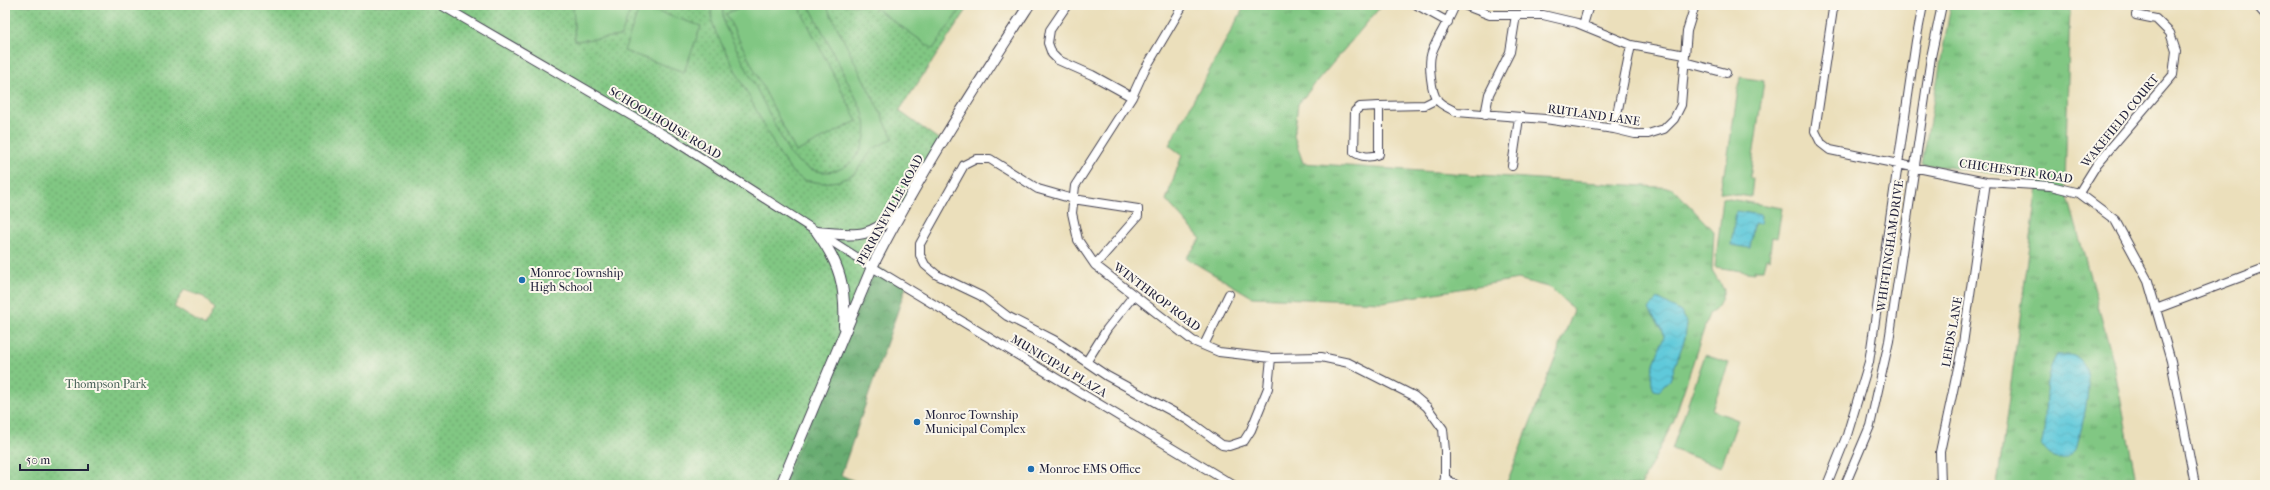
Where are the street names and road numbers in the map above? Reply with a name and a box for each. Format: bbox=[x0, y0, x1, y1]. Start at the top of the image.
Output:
street label: WAKEFIELD COURT bbox=[2078, 71, 2162, 171]
street label: SCHOOLHOUSE ROAD bbox=[606, 84, 724, 162]
street label: RUTLAND LANE bbox=[1547, 102, 1641, 128]
street label: PERRINEVILLE ROAD bbox=[854, 152, 926, 268]
street label: CHICHESTER ROAD bbox=[1958, 156, 2074, 186]
street label: WHITTINGHAM DRIVE bbox=[1874, 179, 1906, 314]
street label: WINTHROP ROAD bbox=[1110, 259, 1203, 334]
street label: LEEDS LANE bbox=[1939, 296, 1965, 368]
street label: MUNICIPAL PLAZA bbox=[1009, 332, 1110, 400]

